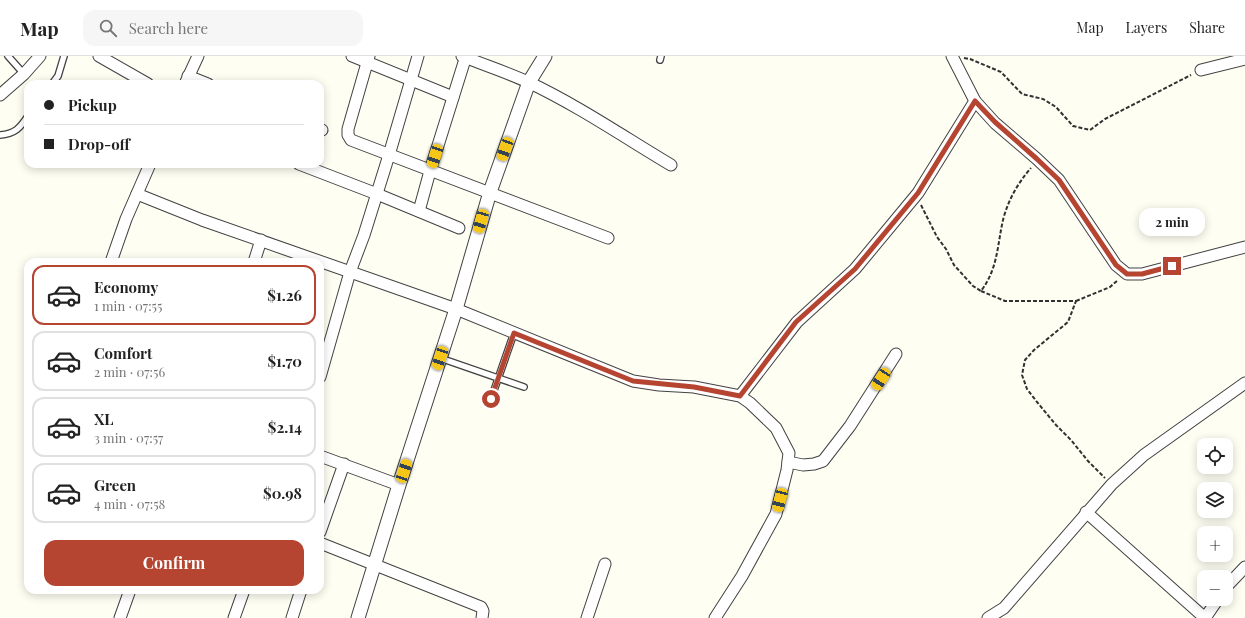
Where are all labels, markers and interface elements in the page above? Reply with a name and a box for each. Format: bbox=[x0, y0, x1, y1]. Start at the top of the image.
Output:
search box bbox=[83, 10, 363, 46]
text: Map bbox=[20, 15, 59, 41]
icon: search bbox=[97, 17, 119, 39]
text: Search here bbox=[129, 18, 208, 38]
text: Map bbox=[1076, 18, 1104, 37]
text: Layers bbox=[1126, 18, 1167, 37]
text: Share bbox=[1189, 18, 1225, 37]
text: Pickup bbox=[68, 95, 117, 115]
text: Drop-off bbox=[68, 134, 130, 154]
car bbox=[495, 136, 515, 162]
car bbox=[426, 143, 444, 169]
car bbox=[472, 208, 490, 234]
callout: 2 min bbox=[1139, 208, 1205, 236]
text: 2 min bbox=[1155, 213, 1189, 230]
route end bbox=[1163, 257, 1181, 275]
icon: car bbox=[46, 277, 82, 313]
text: Economy bbox=[94, 277, 158, 297]
text: $1.26 bbox=[267, 285, 302, 305]
text: 1 min · 07:55 bbox=[94, 297, 162, 314]
icon: car bbox=[46, 343, 82, 379]
text: Comfort bbox=[94, 343, 152, 363]
car bbox=[431, 345, 449, 371]
text: $1.70 bbox=[267, 351, 302, 371]
text: 2 min · 07:56 bbox=[94, 363, 165, 380]
car bbox=[869, 366, 893, 392]
route start bbox=[482, 390, 500, 408]
icon: car bbox=[46, 409, 82, 445]
text: XL bbox=[94, 409, 114, 429]
text: $2.14 bbox=[268, 417, 302, 437]
text: 3 min · 07:57 bbox=[94, 429, 163, 446]
map controls bbox=[1197, 438, 1233, 606]
button: locate bbox=[1197, 438, 1233, 474]
car bbox=[395, 458, 413, 484]
icon: car bbox=[46, 475, 82, 511]
text: Green bbox=[94, 475, 136, 495]
button: layers bbox=[1197, 482, 1233, 518]
text: $0.98 bbox=[263, 483, 302, 503]
car bbox=[771, 487, 789, 513]
text: 4 min · 07:58 bbox=[94, 495, 165, 512]
button: + bbox=[1197, 526, 1233, 562]
button: Confirm bbox=[44, 540, 304, 586]
button: − bbox=[1197, 570, 1233, 606]

